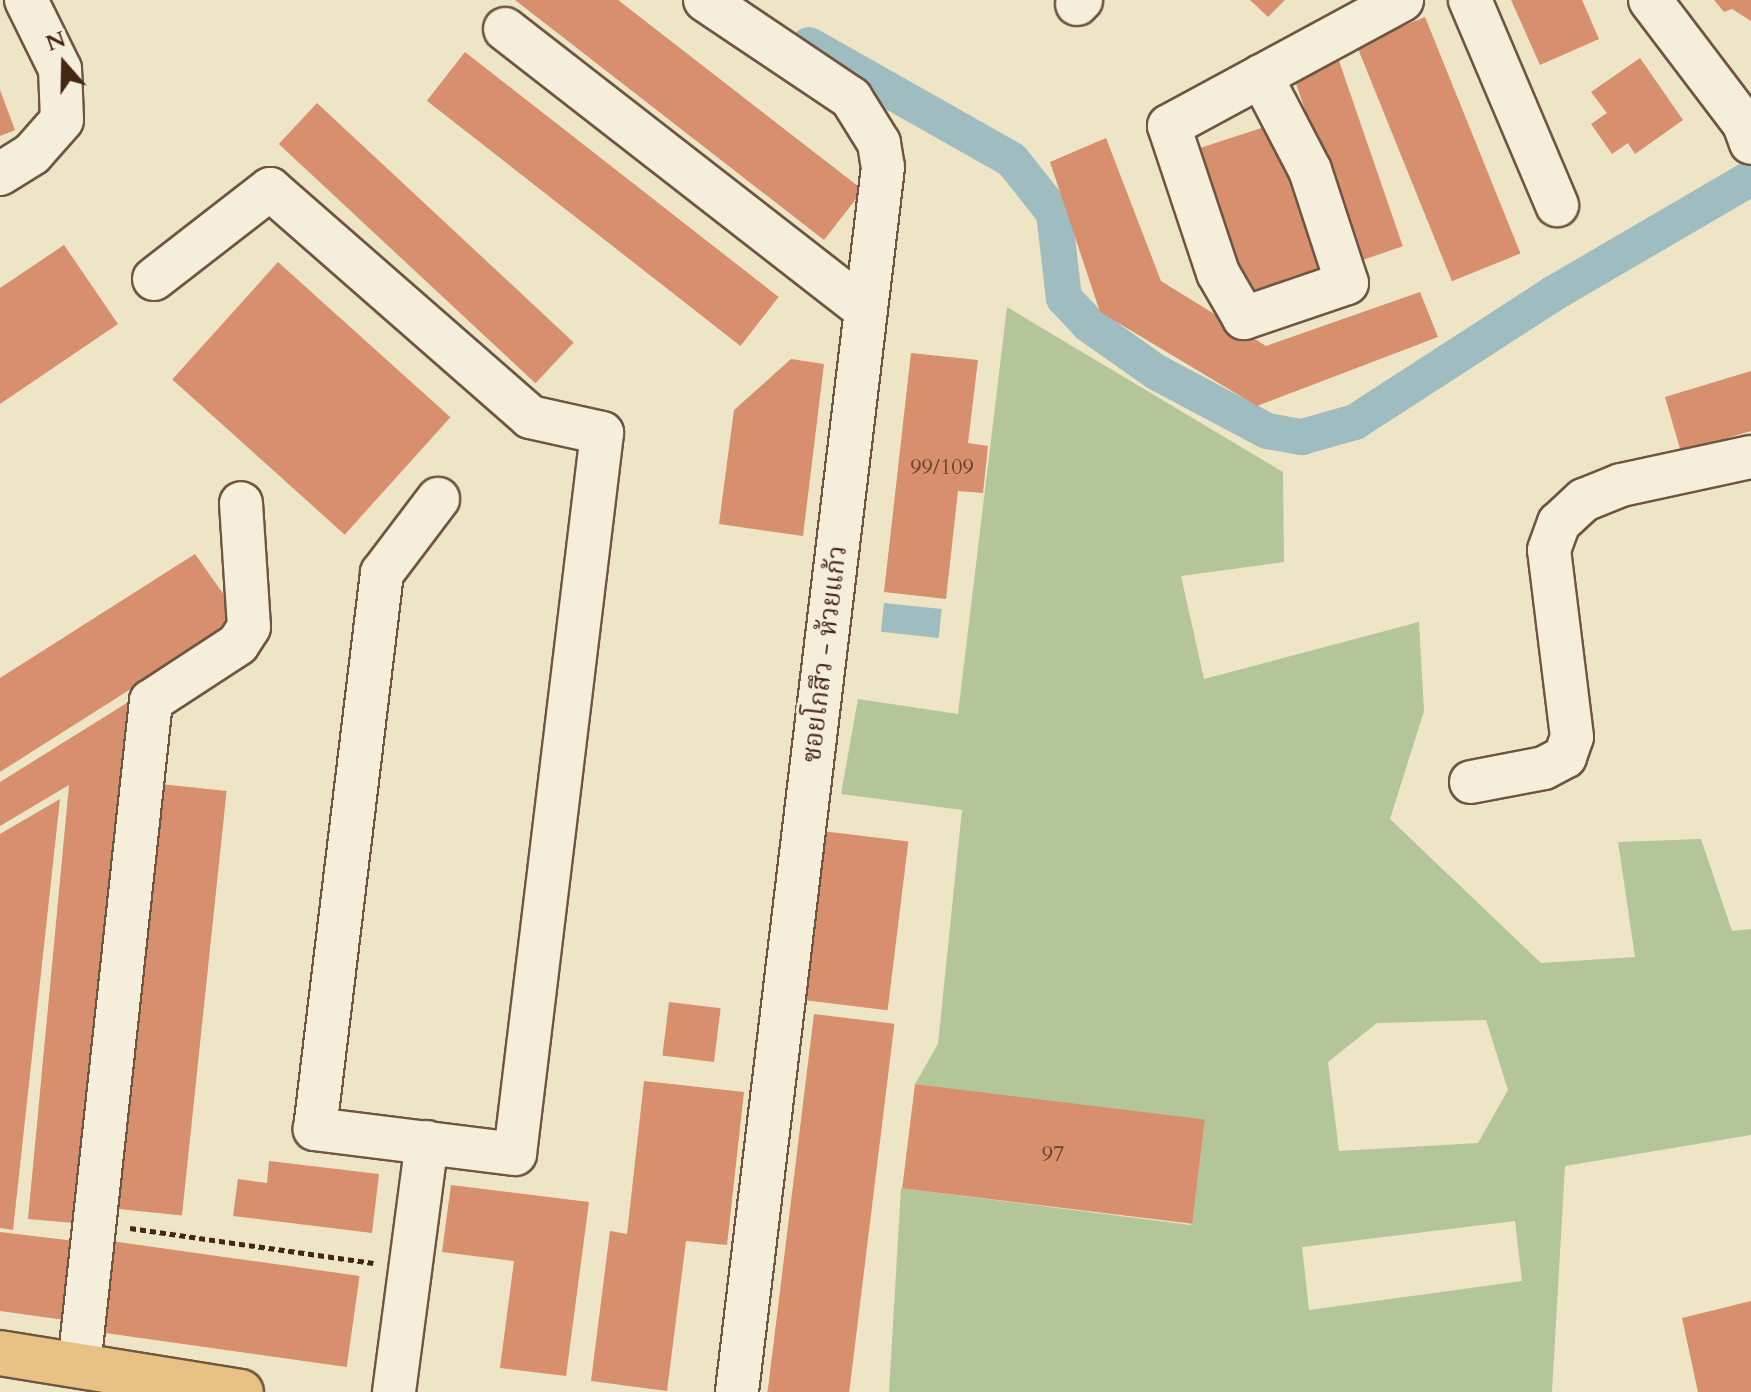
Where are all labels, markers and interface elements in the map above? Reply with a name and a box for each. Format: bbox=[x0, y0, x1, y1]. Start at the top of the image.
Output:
north arrow bbox=[24, 24, 104, 104]
text: N bbox=[42, 24, 70, 59]
house number: 99/109 bbox=[910, 455, 974, 481]
street label: ซอยโกสึว - ห้วยแก้ว bbox=[796, 544, 854, 764]
house number: 97 bbox=[1042, 1142, 1064, 1168]

